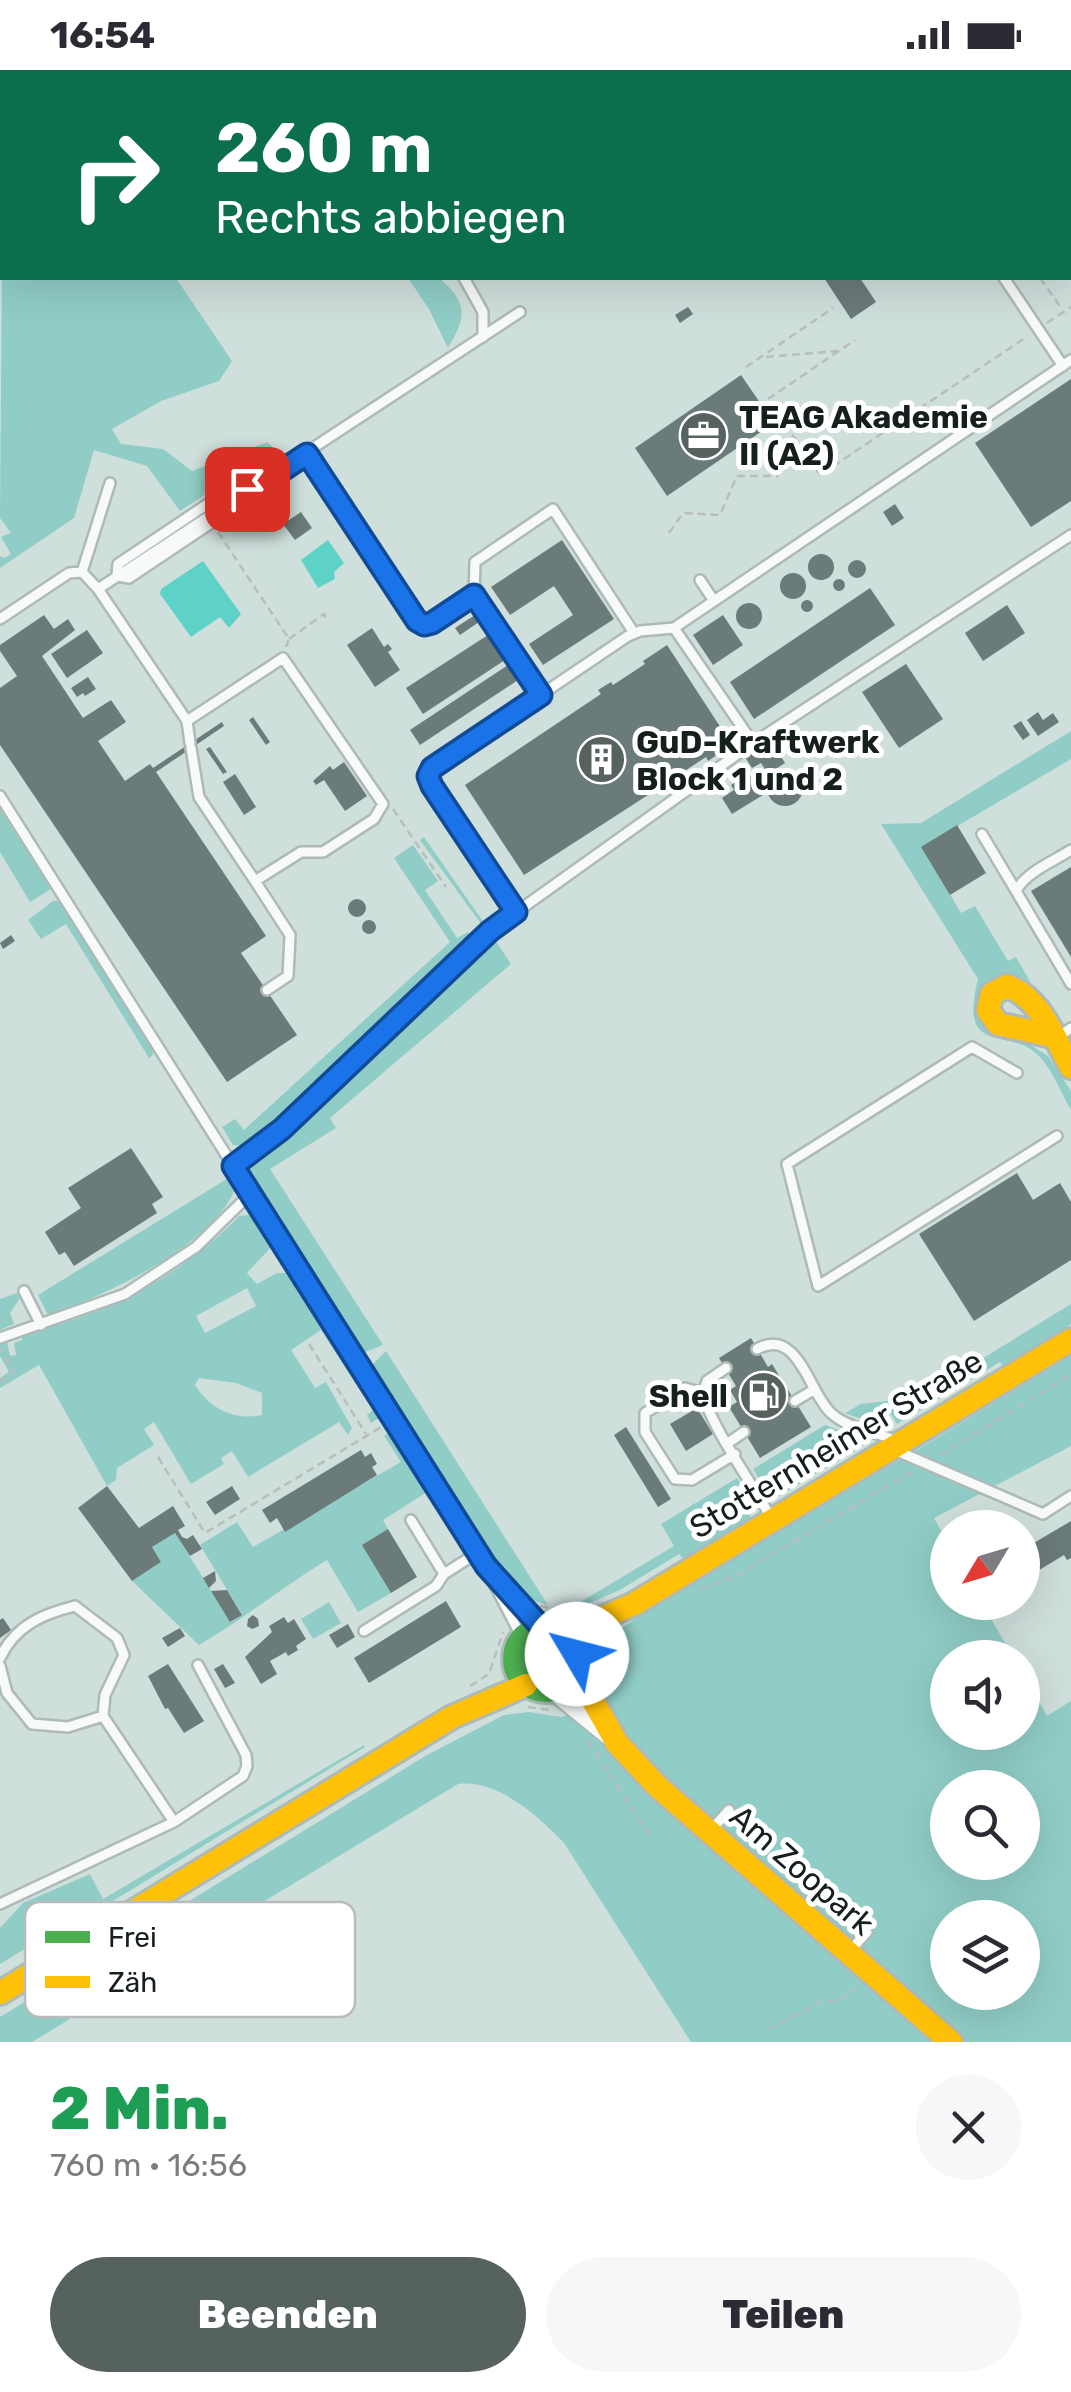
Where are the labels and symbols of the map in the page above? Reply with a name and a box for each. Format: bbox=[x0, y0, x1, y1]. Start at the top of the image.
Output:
place label: TEAG Akademie II (A2) bbox=[739, 398, 988, 473]
office icon: TEAG Akademie II (A2) bbox=[678, 409, 730, 461]
pin bbox=[205, 447, 290, 532]
place label: GuD-Kraftwerk Block 1 und 2 bbox=[636, 723, 880, 798]
building icon: GuD-Kraftwerk Block 1 und 2 bbox=[575, 734, 627, 786]
street label: Stotternheimer Straße bbox=[683, 1342, 989, 1546]
fuel station icon: Shell bbox=[737, 1370, 789, 1422]
place label: Shell bbox=[649, 1377, 728, 1415]
north arrow bbox=[930, 1510, 1040, 1620]
position arrow bbox=[525, 1602, 629, 1706]
street label: Am Zoopark bbox=[722, 1797, 882, 1943]
legend bbox=[25, 1902, 355, 2017]
text: Frei bbox=[108, 1921, 157, 1954]
text: Zäh bbox=[108, 1966, 157, 1999]

